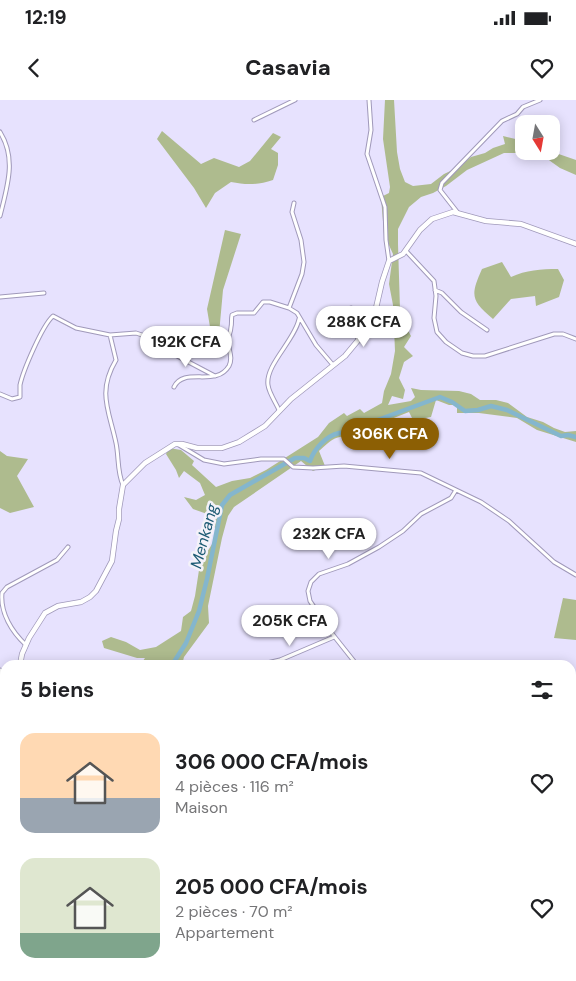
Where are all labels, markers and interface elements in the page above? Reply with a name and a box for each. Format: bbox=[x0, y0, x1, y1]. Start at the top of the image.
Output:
text: 12:19 bbox=[25, 5, 67, 30]
text: Casavia bbox=[245, 53, 331, 82]
icon: back bbox=[20, 54, 48, 82]
icon: heart bbox=[528, 54, 556, 82]
north arrow bbox=[515, 115, 560, 160]
map controls bbox=[515, 115, 560, 160]
pin: 288K CFA bbox=[312, 306, 416, 348]
text: 288K CFA bbox=[327, 311, 401, 332]
pin: 192K CFA bbox=[134, 326, 238, 368]
text: 192K CFA bbox=[151, 331, 221, 352]
pin: 306K CFA bbox=[338, 418, 442, 460]
text: 306K CFA bbox=[352, 423, 428, 444]
water label: Menkang bbox=[185, 500, 223, 571]
pin: 232K CFA bbox=[277, 518, 381, 560]
text: 232K CFA bbox=[292, 523, 366, 544]
pin: 205K CFA bbox=[238, 604, 342, 647]
text: 205K CFA bbox=[252, 610, 328, 631]
text: 5 biens bbox=[20, 676, 94, 704]
icon: filters bbox=[528, 676, 556, 704]
text: 306 000 CFA/mois bbox=[175, 748, 369, 776]
icon: home bbox=[60, 753, 120, 813]
icon: heart bbox=[528, 769, 556, 797]
text: 4 pièces · 116 m² bbox=[175, 776, 294, 797]
text: Maison bbox=[175, 797, 228, 818]
text: 205 000 CFA/mois bbox=[175, 873, 368, 901]
icon: home bbox=[60, 878, 120, 938]
icon: heart bbox=[528, 894, 556, 922]
text: 2 pièces · 70 m² bbox=[175, 901, 292, 922]
text: Appartement bbox=[175, 922, 274, 943]

